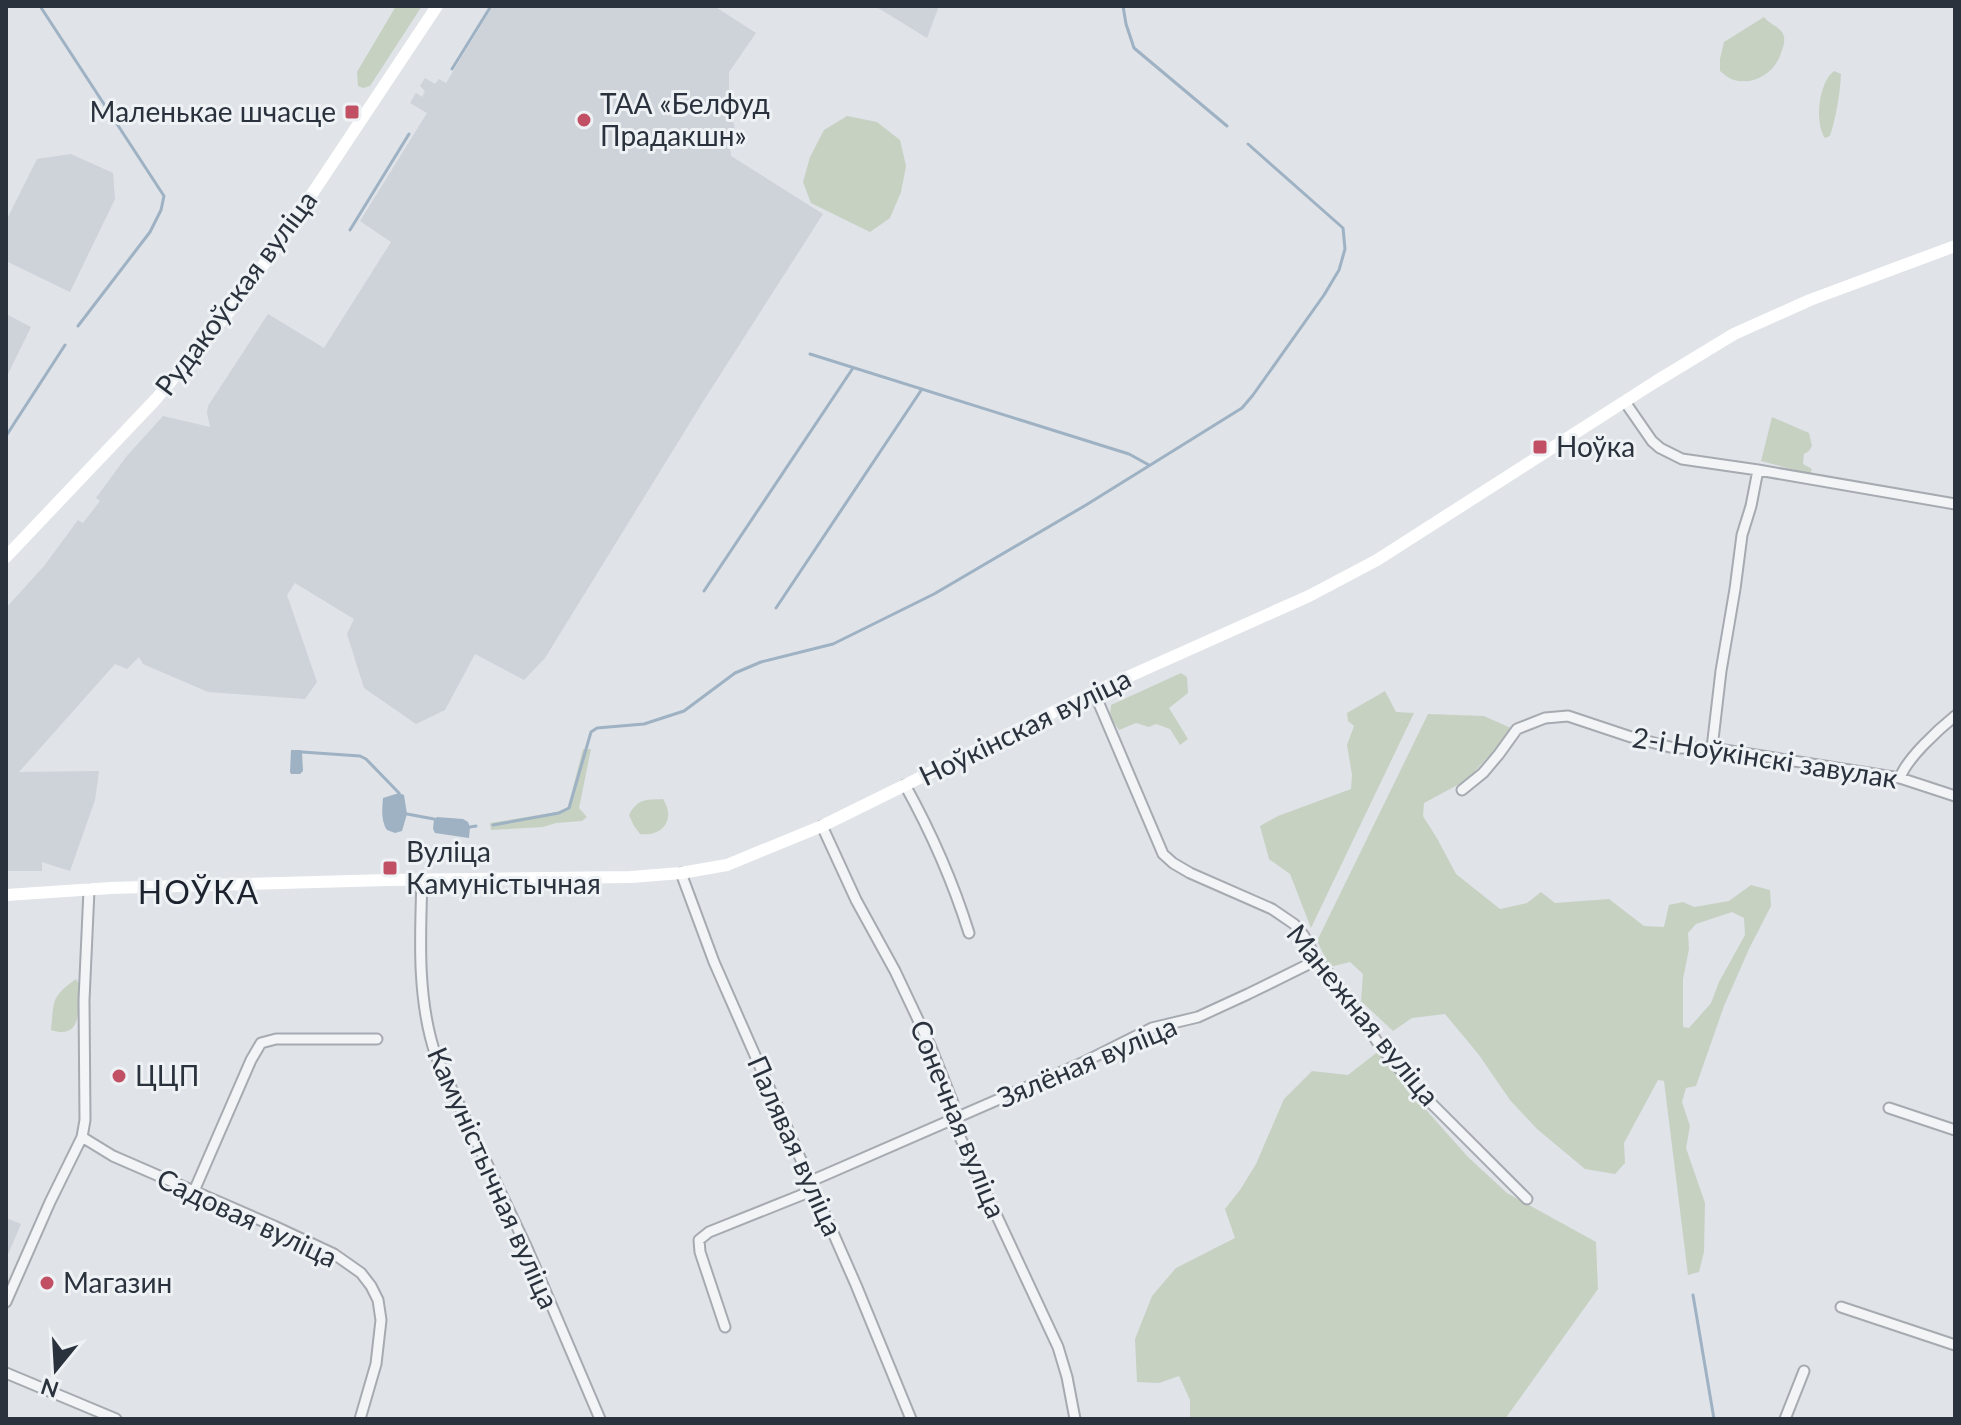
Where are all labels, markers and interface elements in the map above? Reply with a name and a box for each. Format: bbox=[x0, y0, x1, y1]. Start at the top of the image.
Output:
place label: ТАА «Белфуд Прадакшн» bbox=[600, 86, 770, 152]
place label: Маленькае шчасце bbox=[90, 94, 336, 128]
marker: Маленькае шчасце bbox=[343, 103, 361, 121]
marker: ТАА «Белфуд Прадакшн» bbox=[575, 111, 593, 129]
street label: Рудакоўская вуліца bbox=[147, 183, 323, 402]
place label: Ноўка bbox=[1556, 429, 1635, 463]
marker: Ноўка bbox=[1531, 438, 1549, 456]
street label: Ноўкінская вуліца bbox=[913, 660, 1136, 792]
street label: 2-і Ноўкінскі завулак bbox=[1630, 719, 1901, 795]
place label: Вуліца Камуністычная bbox=[406, 834, 601, 900]
marker: Вуліца Камуністычная bbox=[381, 859, 399, 877]
district label: НОЎКА bbox=[138, 872, 260, 911]
street label: Манежная вуліца bbox=[1280, 917, 1447, 1112]
street label: Зялёная вуліца bbox=[992, 1008, 1181, 1114]
street label: Сонечная вуліца bbox=[904, 1015, 1014, 1223]
street label: Камуністычная вуліца bbox=[421, 1042, 567, 1314]
street label: Палявая вуліца bbox=[741, 1050, 851, 1241]
place label: ЦЦП bbox=[135, 1058, 199, 1092]
marker: ЦЦП bbox=[110, 1067, 128, 1085]
street label: Садовая вуліца bbox=[152, 1160, 343, 1274]
place label: Магазин bbox=[63, 1265, 172, 1299]
marker: Магазин bbox=[38, 1274, 56, 1292]
north arrow bbox=[16, 1329, 96, 1409]
text: N bbox=[37, 1373, 62, 1404]

